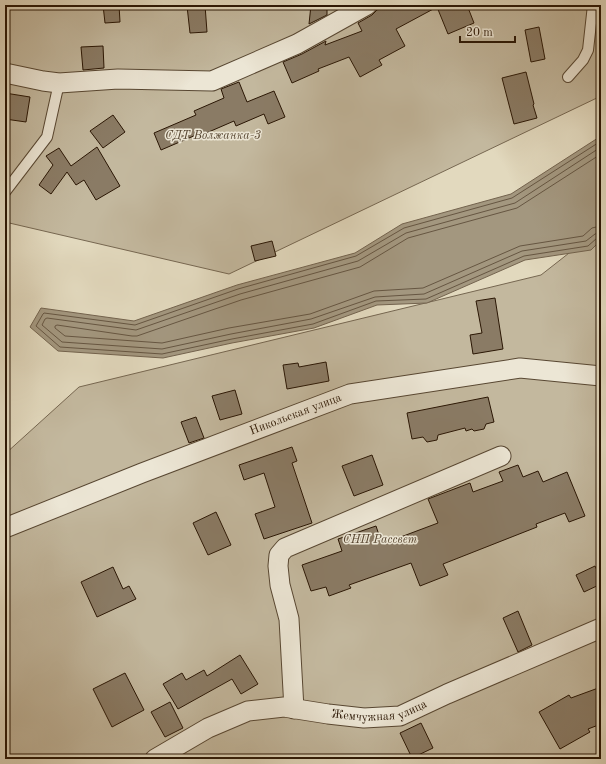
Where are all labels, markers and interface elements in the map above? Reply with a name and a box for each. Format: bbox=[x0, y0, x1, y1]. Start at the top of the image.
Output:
scale bar bbox=[460, 18, 515, 44]
text: 20 m bbox=[466, 27, 493, 39]
park label: СДТ Волжанка-3 bbox=[165, 130, 261, 142]
street label: Никольская улица bbox=[248, 392, 343, 437]
park label: СНП Рассвет bbox=[343, 534, 418, 546]
street label: Жемчужная улица bbox=[331, 698, 429, 724]

